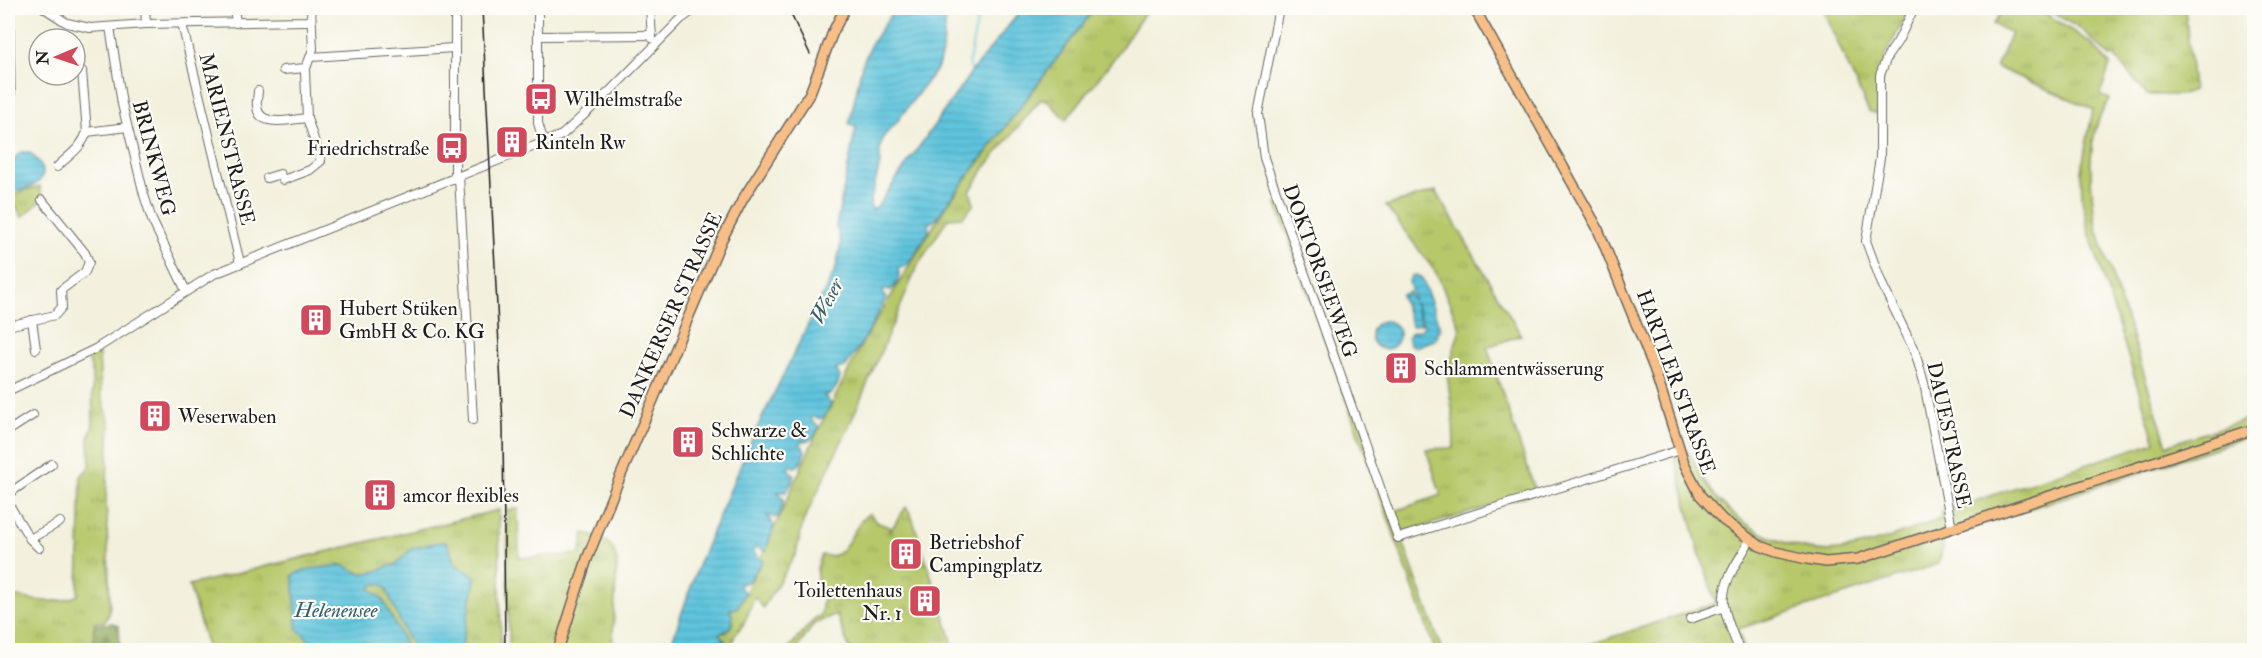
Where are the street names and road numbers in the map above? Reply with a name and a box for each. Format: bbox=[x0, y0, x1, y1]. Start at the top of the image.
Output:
street label: MARIENSTRASSE bbox=[194, 50, 260, 228]
street label: BRINKWEG bbox=[127, 98, 181, 219]
street label: DOKTORSEEWEG bbox=[1277, 181, 1363, 361]
street label: DANKERSER STRASSE bbox=[614, 208, 728, 422]
street label: HARTLER STRASSE bbox=[1631, 286, 1721, 478]
street label: DAUESTRASSE bbox=[1921, 360, 1977, 510]

